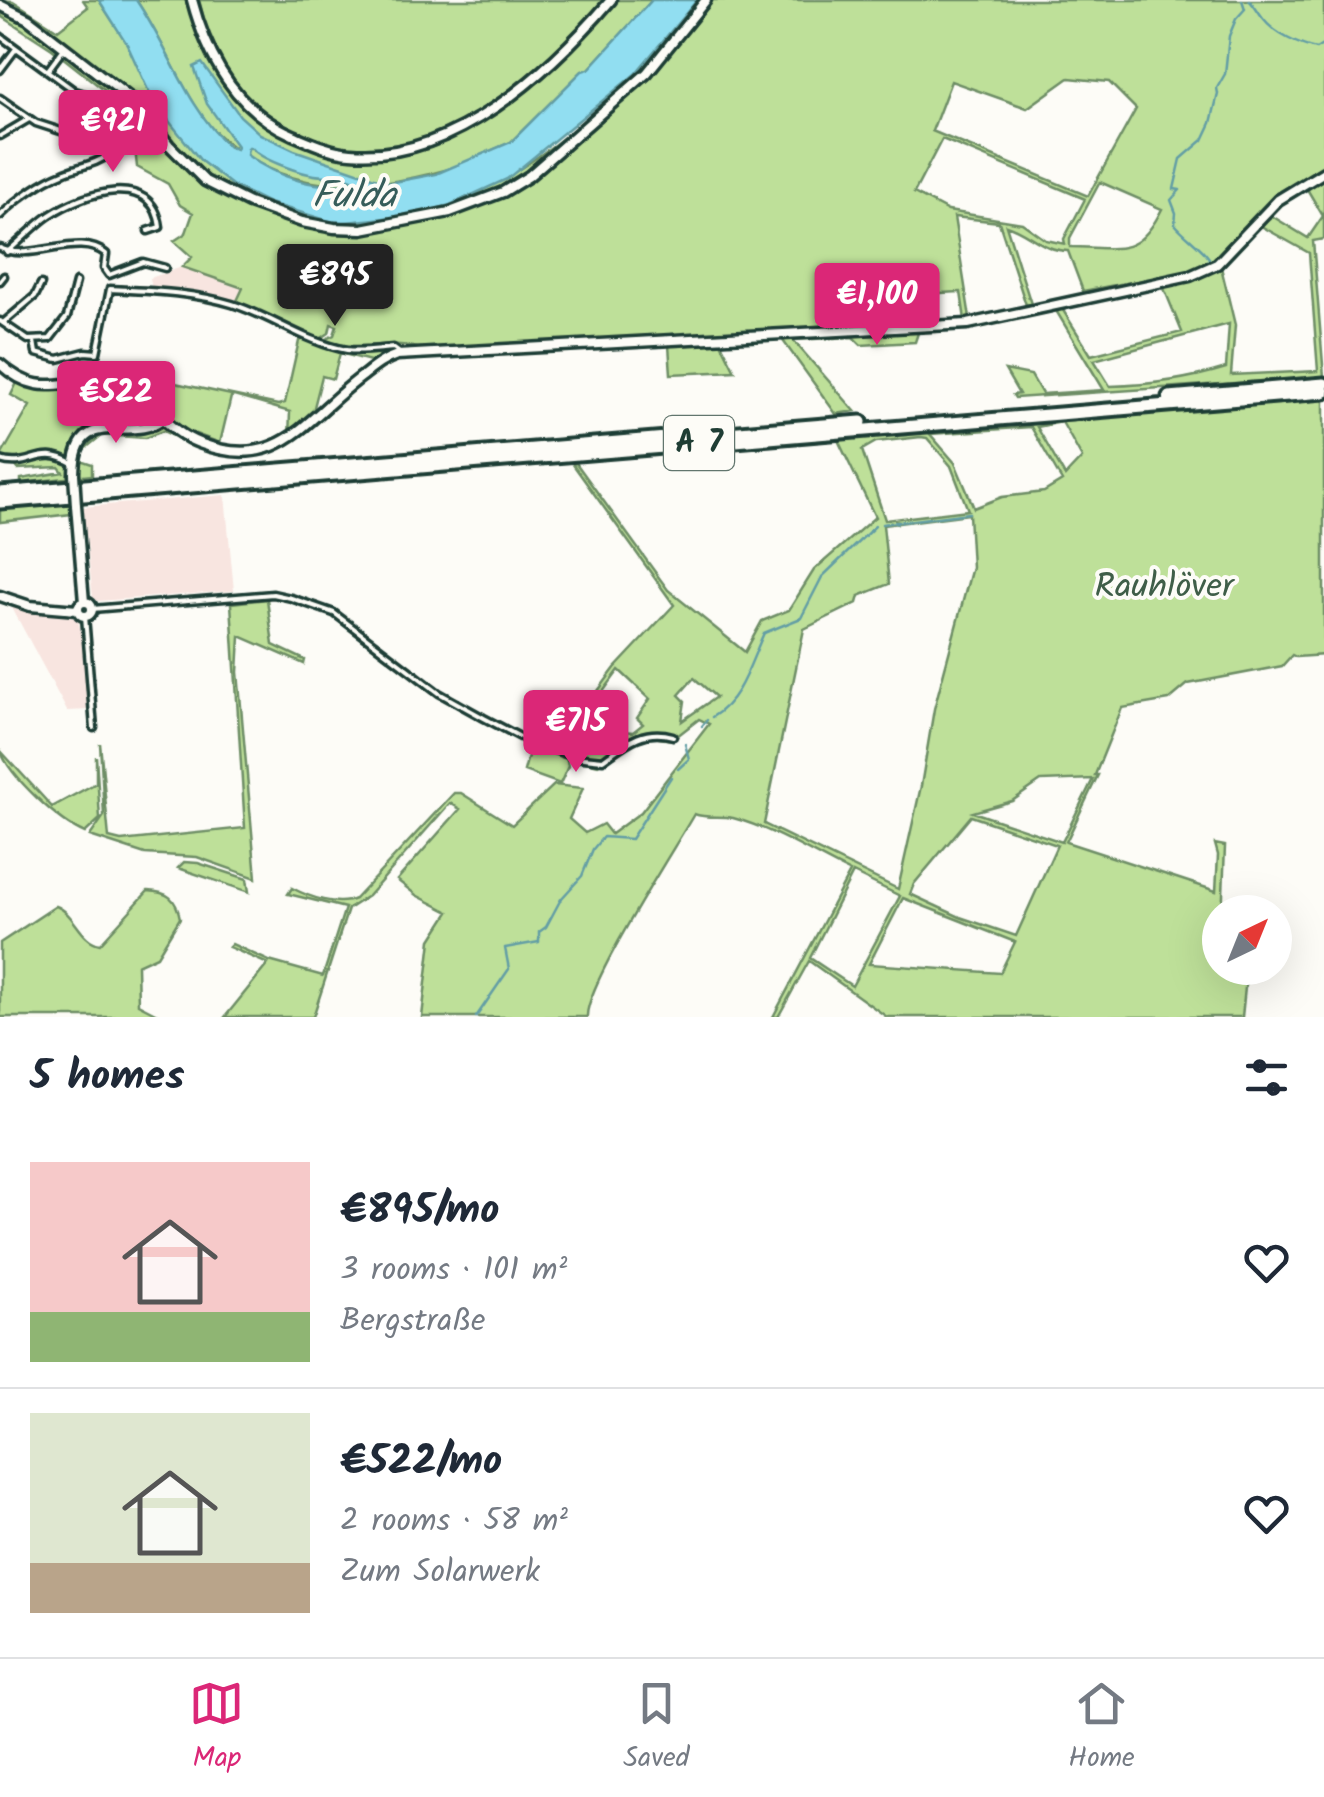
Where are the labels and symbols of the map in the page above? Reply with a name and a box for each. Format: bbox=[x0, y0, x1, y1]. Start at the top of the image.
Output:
pin: €921 bbox=[54, 90, 172, 175]
water label: Fulda bbox=[312, 167, 398, 227]
pin: €895 bbox=[276, 244, 394, 329]
pin: €1,100 bbox=[796, 263, 958, 348]
pin: €522 bbox=[57, 361, 175, 446]
road number: A 7 bbox=[664, 416, 734, 470]
park label: Rauhlöver bbox=[1095, 560, 1236, 616]
pin: €715 bbox=[517, 690, 635, 775]
north arrow bbox=[1202, 895, 1292, 985]

